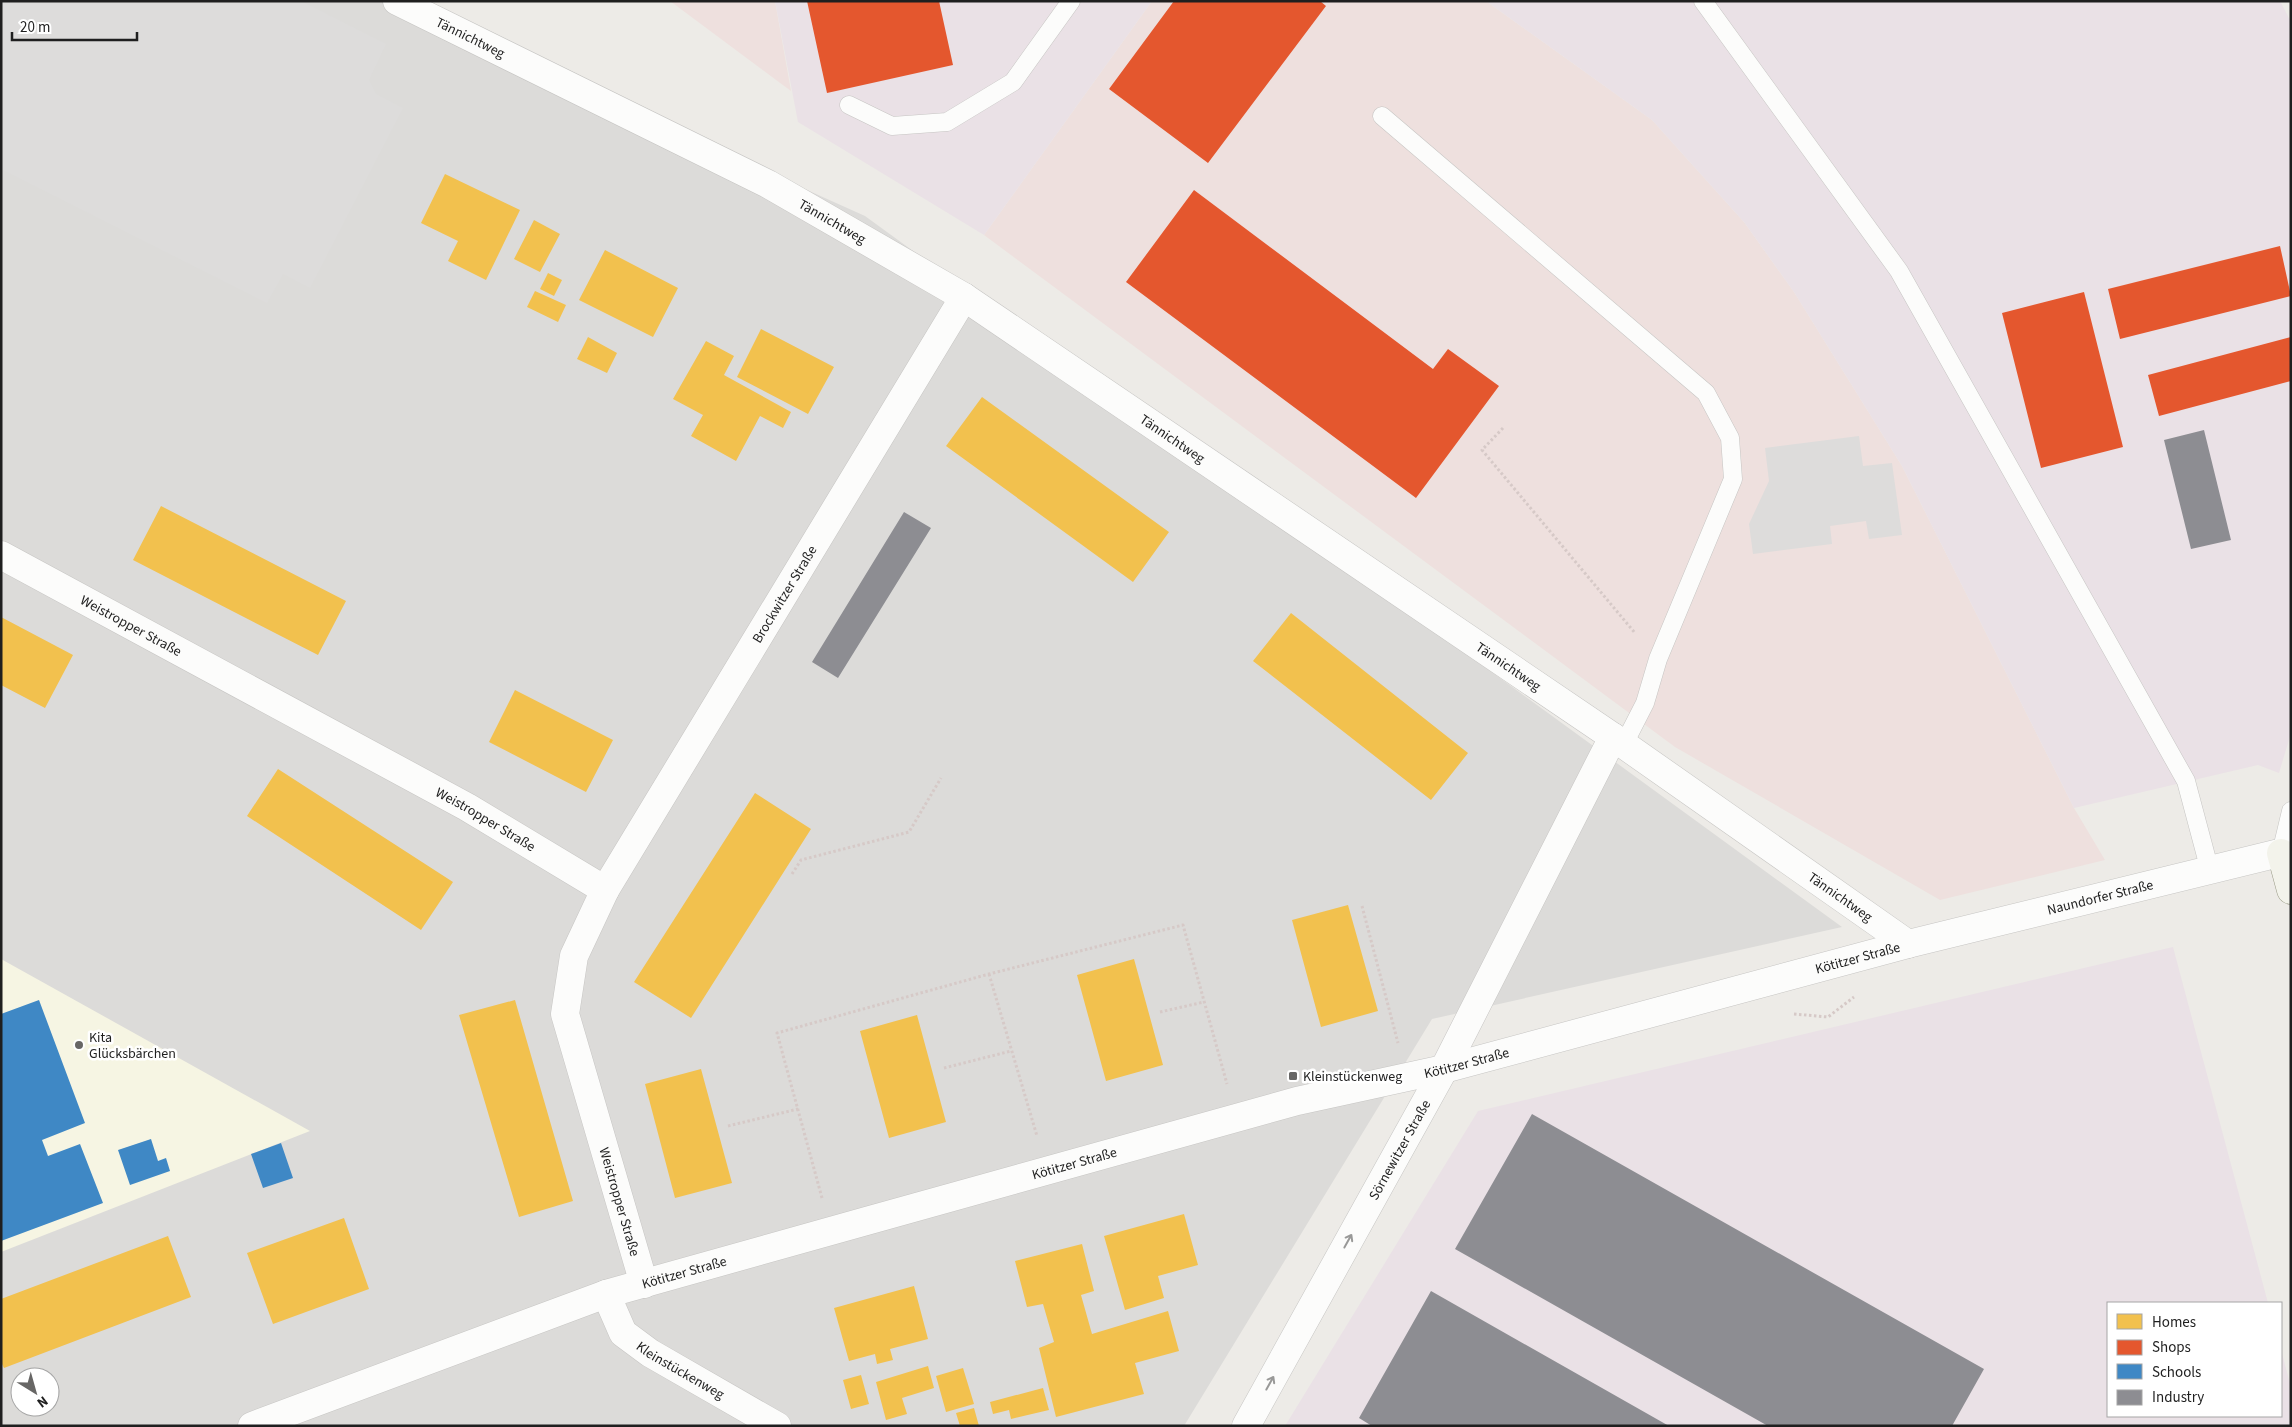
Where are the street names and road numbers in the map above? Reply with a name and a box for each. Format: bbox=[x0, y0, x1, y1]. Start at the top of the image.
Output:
street label: Tännichtweg bbox=[432, 13, 508, 64]
street label: Tännichtweg bbox=[794, 195, 869, 249]
street label: Tännichtweg bbox=[1135, 410, 1209, 469]
street label: Brockwitzer Straße bbox=[748, 542, 822, 647]
street label: Weistropper Straße bbox=[76, 591, 185, 662]
street label: Tännichtweg bbox=[1471, 638, 1545, 696]
street label: Weistropper Straße bbox=[432, 783, 539, 857]
street label: Tännichtweg bbox=[1804, 868, 1876, 927]
street label: Naundorfer Straße bbox=[2045, 875, 2156, 921]
street label: Kötitzer Straße bbox=[1813, 938, 1903, 980]
street label: Kötitzer Straße bbox=[1422, 1043, 1512, 1084]
street label: Sörnewitzer Straße bbox=[1364, 1096, 1436, 1204]
street label: Kötitzer Straße bbox=[1030, 1143, 1119, 1185]
street label: Weistropper Straße bbox=[594, 1145, 644, 1259]
street label: Kötitzer Straße bbox=[640, 1252, 729, 1294]
street label: Kleinstückenweg bbox=[632, 1337, 728, 1405]

